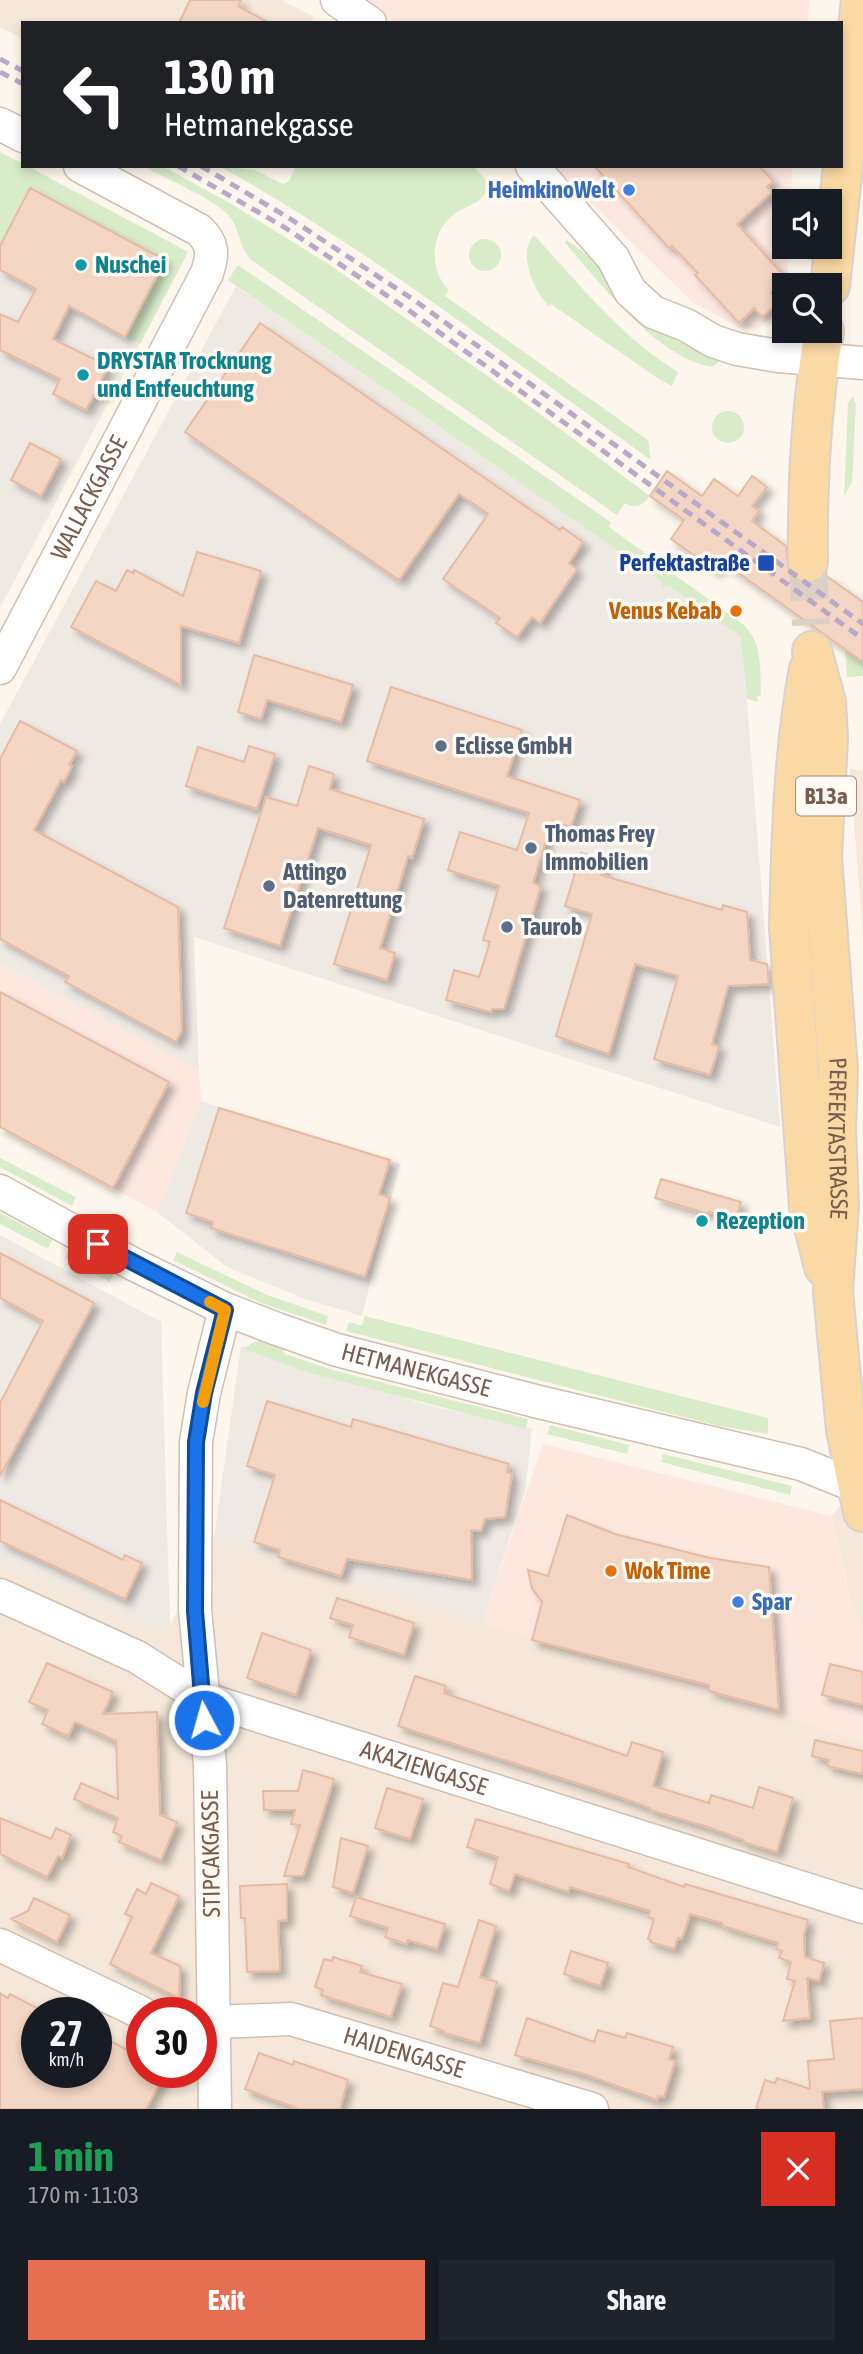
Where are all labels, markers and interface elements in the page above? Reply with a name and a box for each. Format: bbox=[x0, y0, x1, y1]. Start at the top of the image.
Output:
text: 130 m bbox=[164, 48, 275, 104]
icon: left bbox=[49, 49, 140, 140]
text: Hetmanekgasse bbox=[164, 106, 354, 143]
place label: HeimkinoWelt bbox=[488, 176, 615, 203]
marker: HeimkinoWelt bbox=[621, 182, 637, 198]
map controls bbox=[772, 189, 842, 343]
button: sound bbox=[772, 189, 842, 259]
place label: Nuschei bbox=[95, 251, 166, 278]
marker: Nuschei bbox=[73, 257, 89, 273]
button: search bbox=[772, 273, 842, 343]
place label: DRYSTAR Trocknung und Entfeuchtung bbox=[97, 347, 272, 402]
marker: DRYSTAR Trocknung und Entfeuchtung bbox=[75, 367, 91, 383]
street label: WALLACKGASSE bbox=[45, 431, 132, 564]
place label: Perfektastraße bbox=[619, 549, 750, 576]
marker: Perfektastraße bbox=[756, 553, 776, 573]
place label: Venus Kebab bbox=[608, 597, 722, 624]
marker: Venus Kebab bbox=[728, 603, 744, 619]
place label: Eclisse GmbH bbox=[455, 732, 572, 759]
marker: Eclisse GmbH bbox=[433, 738, 449, 754]
road number: B13a bbox=[796, 776, 856, 816]
place label: Thomas Frey Immobilien bbox=[545, 820, 655, 875]
marker: Thomas Frey Immobilien bbox=[523, 840, 539, 856]
place label: Attingo Datenrettung bbox=[282, 858, 403, 913]
marker: Attingo Datenrettung bbox=[261, 878, 277, 894]
place label: Taurob bbox=[521, 913, 582, 940]
marker: Taurob bbox=[499, 919, 515, 935]
street label: PERFEKTASTRASSE bbox=[823, 1056, 853, 1220]
place label: Rezeption bbox=[716, 1207, 805, 1234]
marker: Rezeption bbox=[694, 1213, 710, 1229]
pin bbox=[68, 1214, 128, 1274]
icon: arrive bbox=[79, 1225, 117, 1263]
street label: HETMANEKGASSE bbox=[339, 1338, 494, 1402]
place label: Wok Time bbox=[624, 1557, 711, 1584]
marker: Wok Time bbox=[603, 1563, 619, 1579]
place label: Spar bbox=[752, 1588, 793, 1615]
marker: Spar bbox=[730, 1594, 746, 1610]
position arrow bbox=[167, 1683, 241, 1757]
street label: AKAZIENGASSE bbox=[357, 1735, 491, 1800]
street label: STIPCAKGASSE bbox=[196, 1790, 225, 1918]
speed limit sign: 30 bbox=[126, 1997, 217, 2088]
text: 27 bbox=[50, 2013, 83, 2053]
street label: HAIDENGASSE bbox=[340, 2021, 468, 2083]
text: km/h bbox=[49, 2049, 84, 2070]
text: 1 min bbox=[28, 2132, 114, 2180]
button: close bbox=[761, 2132, 835, 2206]
text: 170 m · 11:03 bbox=[28, 2182, 139, 2208]
button: Exit bbox=[28, 2260, 425, 2340]
button: Share bbox=[439, 2260, 835, 2340]

